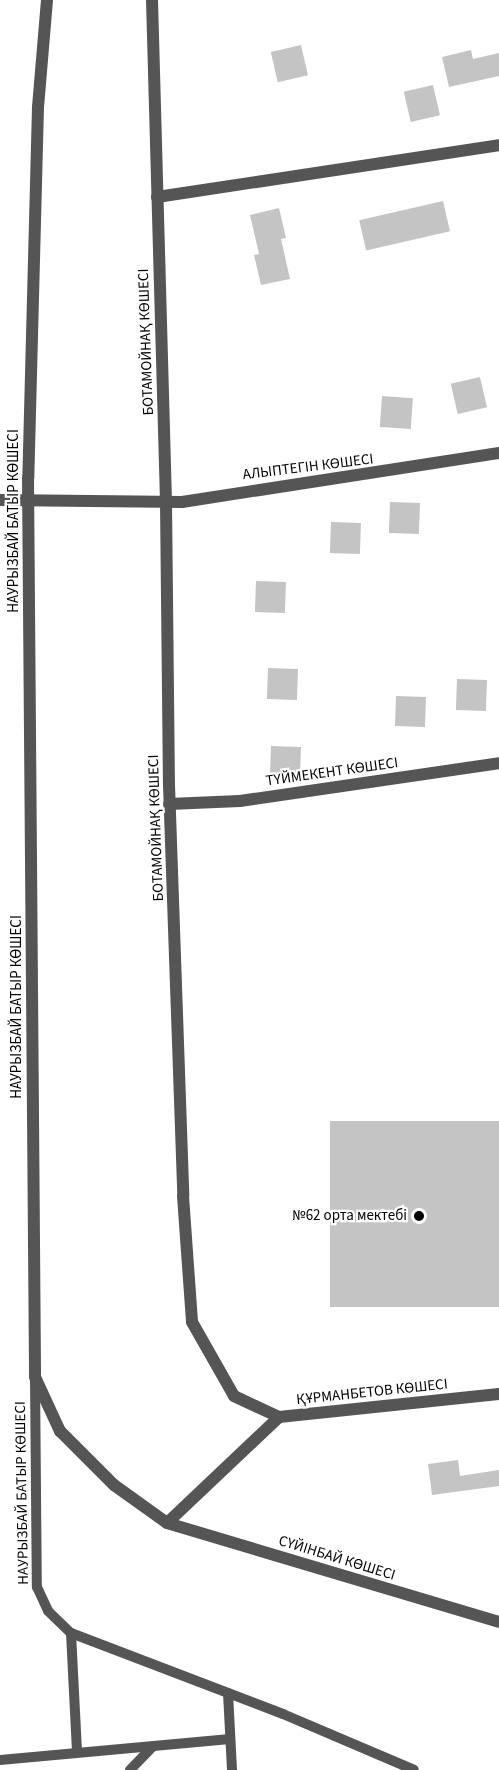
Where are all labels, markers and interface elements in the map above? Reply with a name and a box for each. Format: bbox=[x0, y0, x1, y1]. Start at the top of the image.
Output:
street label: БОТАМОЙНАҚ КӨШЕСІ bbox=[134, 268, 158, 416]
street label: НАУРЫЗБАЙ БАТЫР КӨШЕСІ bbox=[5, 429, 23, 613]
street label: АЛЫПТЕГІН КӨШЕСІ bbox=[242, 450, 374, 484]
street label: БОТАМОЙНАҚ КӨШЕСІ bbox=[144, 754, 168, 902]
street label: ТҮЙМЕКЕНТ КӨШЕСІ bbox=[265, 754, 399, 790]
street label: НАУРЫЗБАЙ БАТЫР КӨШЕСІ bbox=[8, 915, 26, 1099]
place label: №62 орта мектебі bbox=[292, 1207, 407, 1225]
marker: №62 орта мектебі bbox=[412, 1209, 426, 1223]
street label: ҚҰРМАНБЕТОВ КӨШЕСІ bbox=[295, 1375, 449, 1409]
street label: НАУРЫЗБАЙ БАТЫР КӨШЕСІ bbox=[11, 1401, 33, 1585]
street label: СҮЙІНБАЙ КӨШЕСІ bbox=[276, 1532, 398, 1584]

